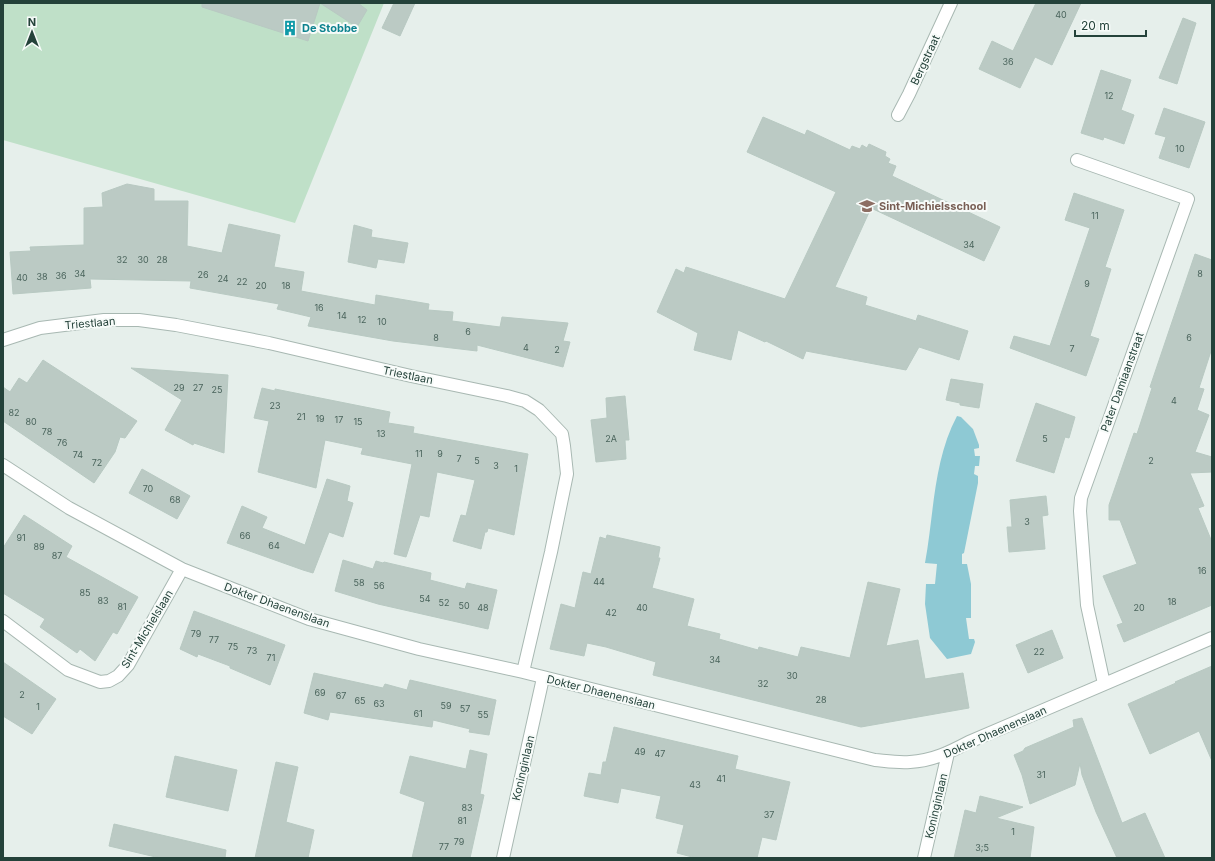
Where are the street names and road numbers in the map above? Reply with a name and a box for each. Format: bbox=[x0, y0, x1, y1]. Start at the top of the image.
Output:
street label: Bergstraat bbox=[907, 32, 943, 87]
street label: Triestlaan bbox=[64, 314, 116, 332]
street label: Pater Damiaanstraat bbox=[1097, 330, 1147, 434]
street label: Triestlaan bbox=[382, 363, 434, 387]
street label: Dokter Dhaenenslaan bbox=[222, 579, 332, 631]
street label: Sint-Michielslaan bbox=[118, 587, 176, 671]
street label: Dokter Dhaenenslaan bbox=[545, 672, 657, 712]
street label: Dokter Dhaenenslaan bbox=[941, 703, 1049, 761]
street label: Koninginlaan bbox=[509, 734, 537, 802]
street label: Koninginlaan bbox=[922, 772, 950, 840]

